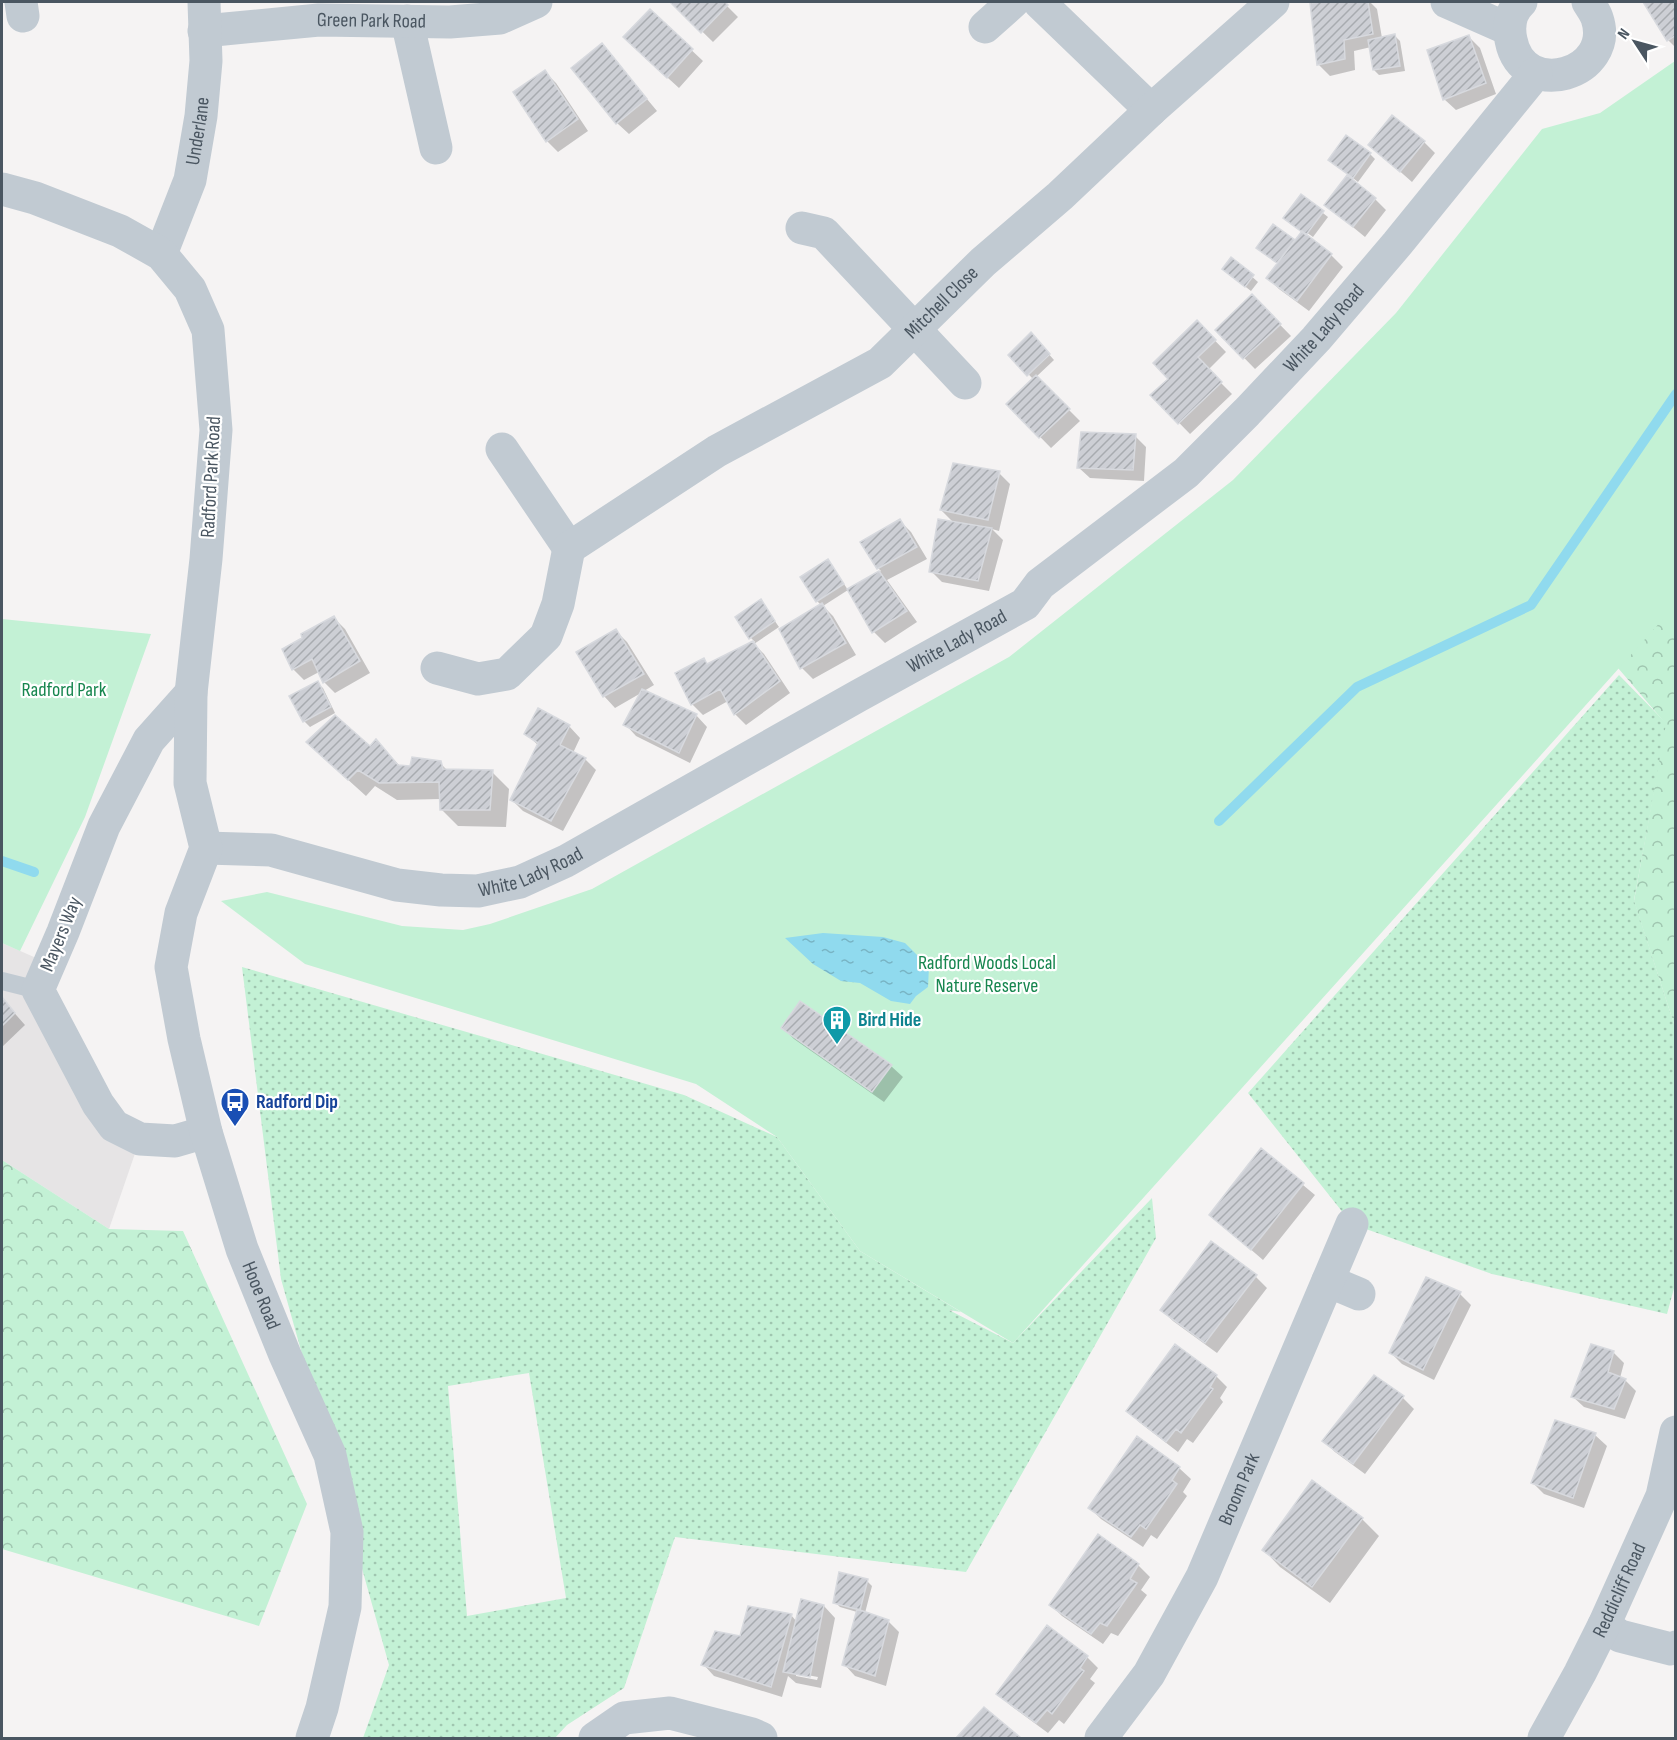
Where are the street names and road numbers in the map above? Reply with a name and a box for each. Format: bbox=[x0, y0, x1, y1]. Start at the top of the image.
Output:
street label: Green Park Road bbox=[317, 8, 426, 34]
street label: Underlane bbox=[181, 96, 215, 167]
street label: Mitchell Close bbox=[900, 261, 983, 344]
street label: White Lady Road bbox=[1278, 279, 1369, 378]
street label: Radford Park Road bbox=[196, 416, 226, 538]
street label: White Lady Road bbox=[903, 604, 1011, 679]
street label: White Lady Road bbox=[476, 842, 587, 903]
street label: Mayers Way bbox=[35, 893, 87, 975]
street label: Hooe Road bbox=[236, 1258, 285, 1333]
street label: Broom Park bbox=[1213, 1449, 1265, 1529]
street label: Reddicliff Road bbox=[1588, 1539, 1651, 1642]

